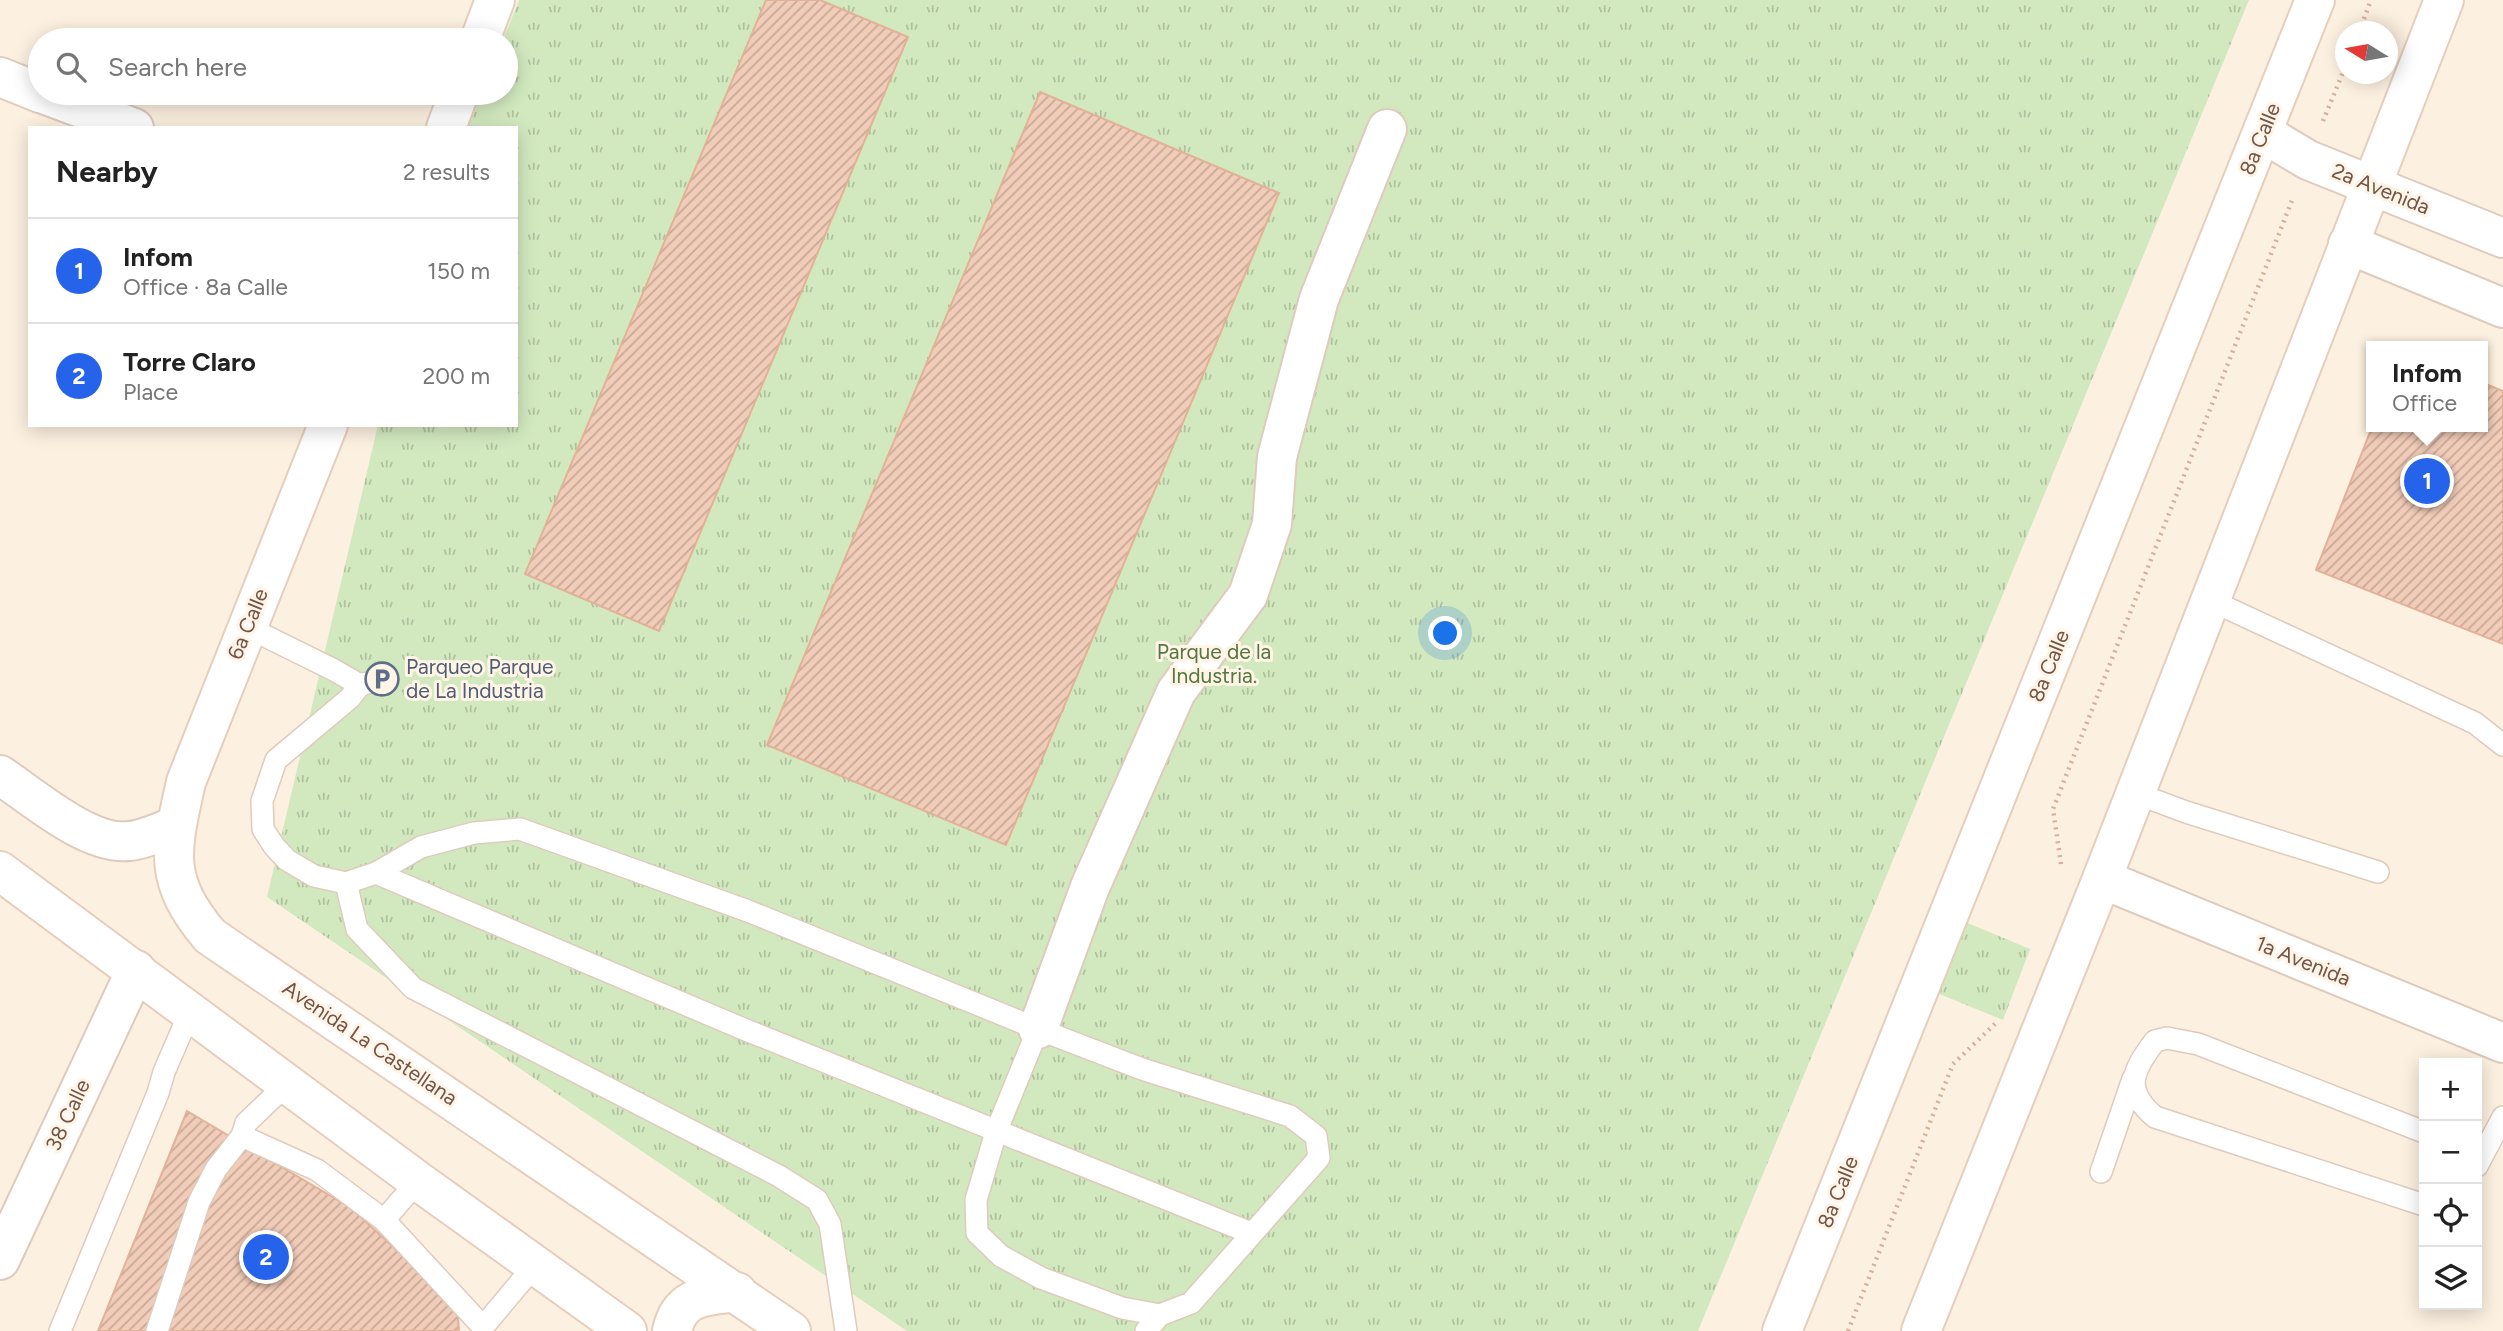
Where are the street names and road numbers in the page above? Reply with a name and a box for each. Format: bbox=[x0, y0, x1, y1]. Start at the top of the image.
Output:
street label: 8a Calle bbox=[2234, 99, 2285, 178]
street label: 2a Avenida bbox=[2329, 158, 2434, 219]
street label: 6a Calle bbox=[222, 585, 273, 663]
street label: 8a Calle bbox=[2023, 626, 2074, 705]
street label: 1a Avenida bbox=[2252, 930, 2354, 991]
street label: Avenida La Castellana bbox=[278, 975, 462, 1110]
street label: 38 Calle bbox=[40, 1075, 95, 1155]
street label: 8a Calle bbox=[1812, 1152, 1863, 1231]

